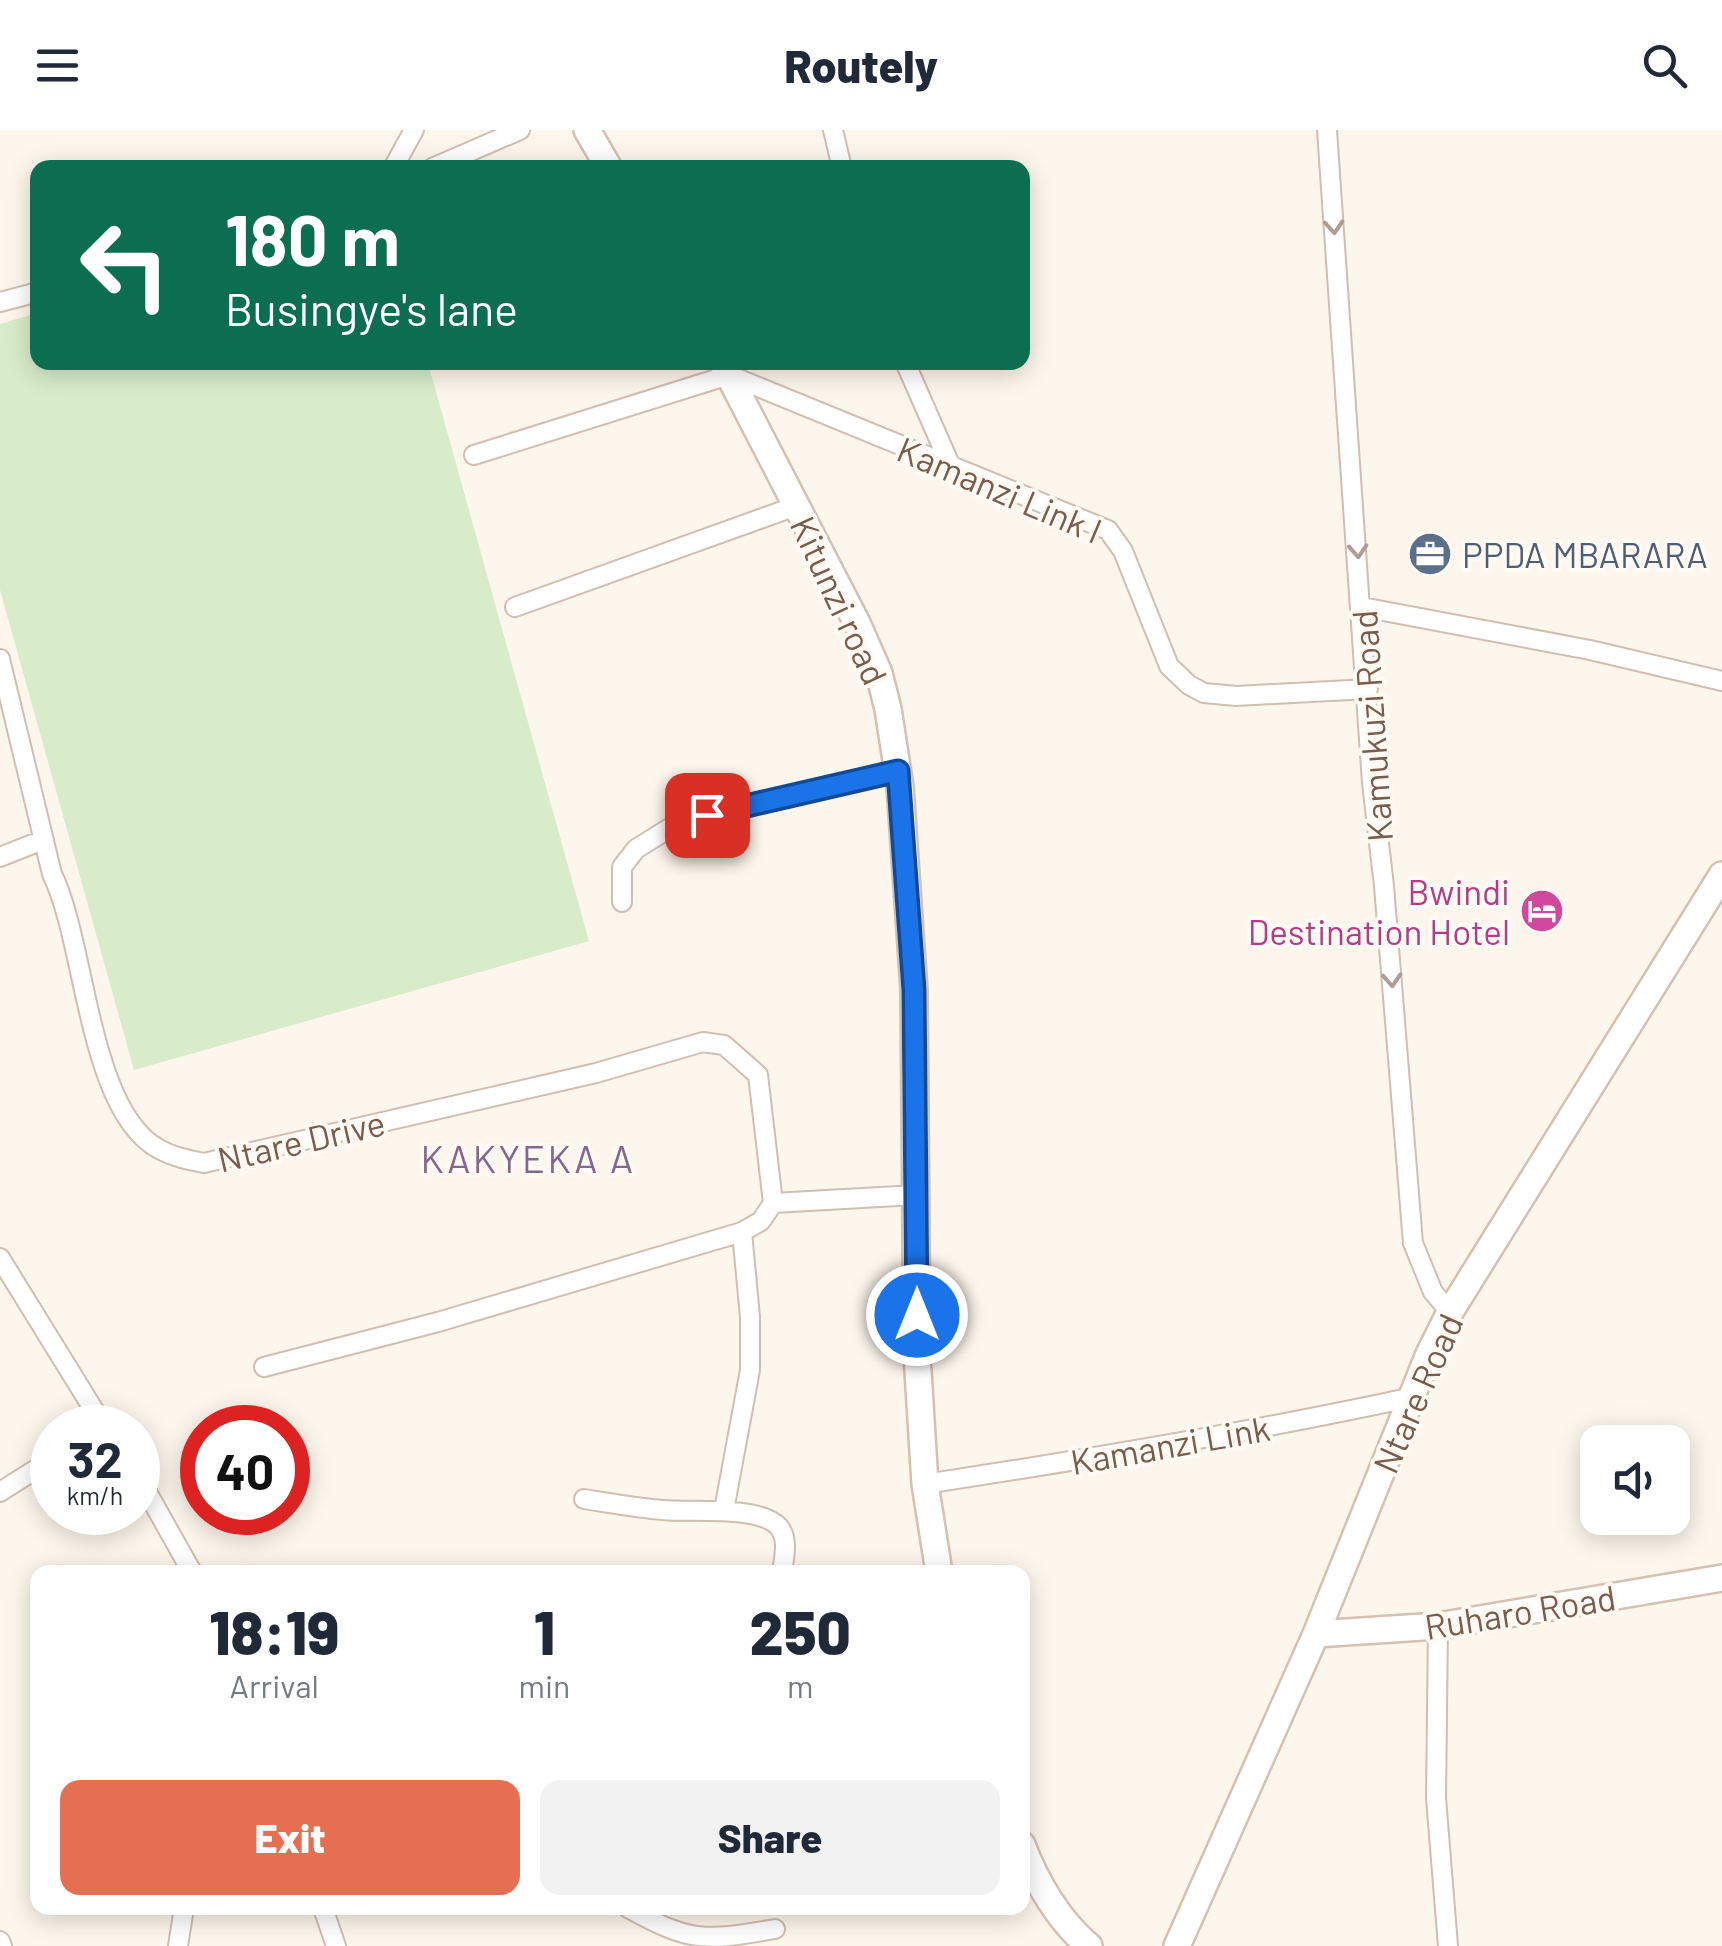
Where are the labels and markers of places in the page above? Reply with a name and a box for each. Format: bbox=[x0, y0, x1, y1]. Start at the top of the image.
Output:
office icon: PPDA MBARARA bbox=[1407, 531, 1453, 577]
place label: PPDA MBARARA bbox=[1462, 533, 1708, 575]
pin bbox=[665, 773, 750, 858]
place label: Bwindi Destination Hotel bbox=[1248, 870, 1510, 952]
hotel icon: Bwindi Destination Hotel bbox=[1519, 888, 1565, 934]

